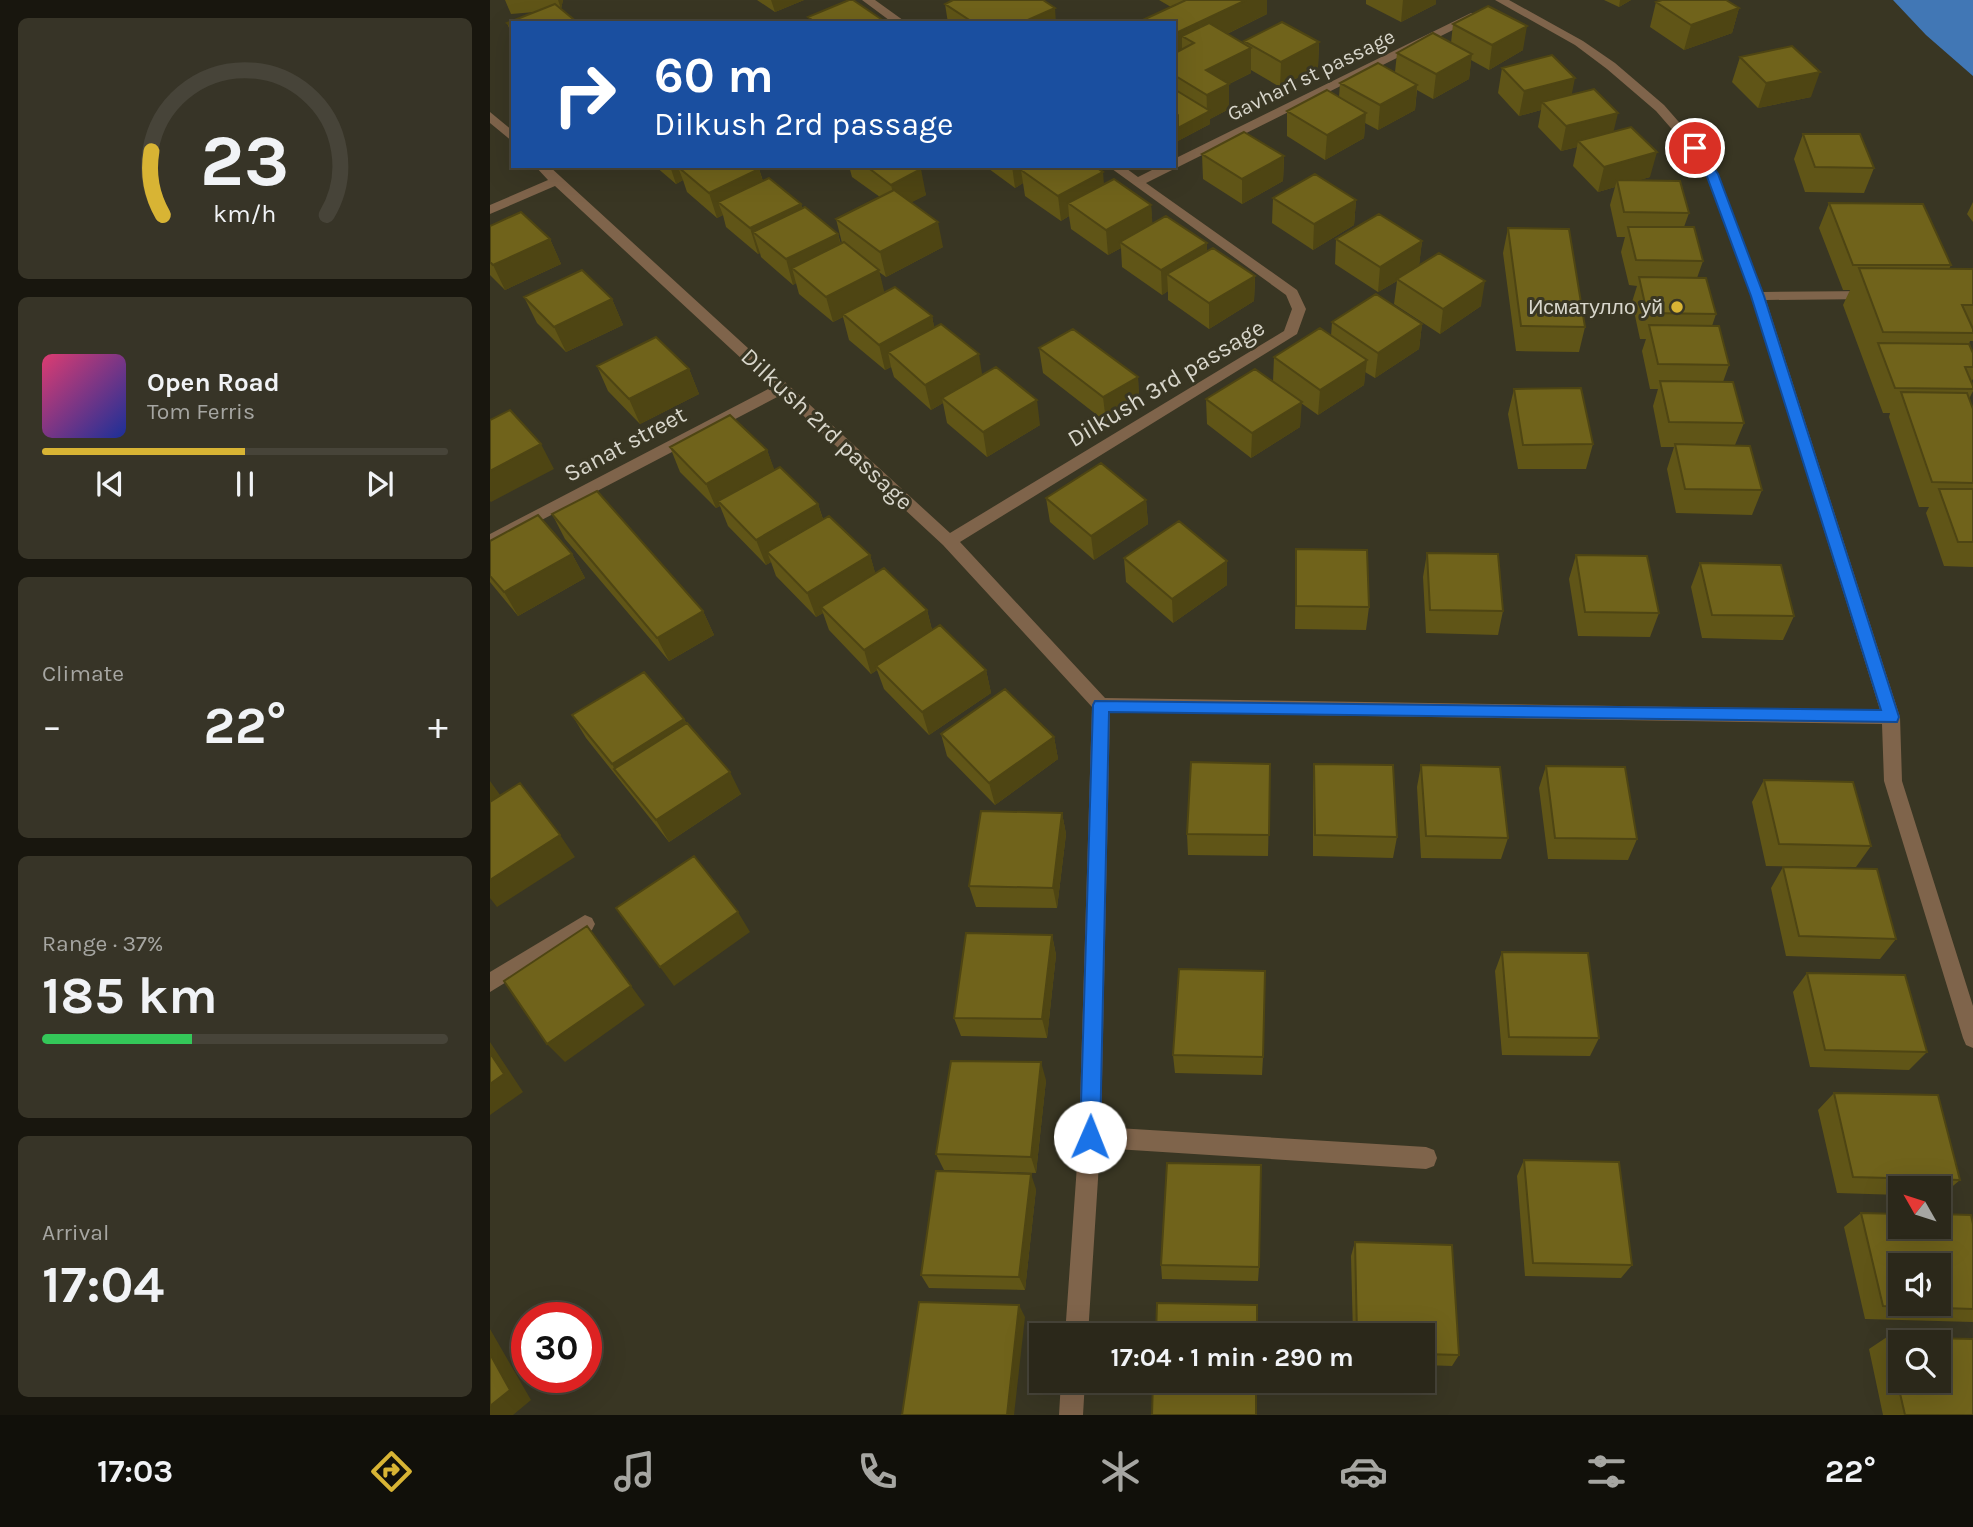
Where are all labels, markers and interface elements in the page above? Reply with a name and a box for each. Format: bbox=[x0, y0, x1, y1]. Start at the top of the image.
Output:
street label: Gavhar1 st passage bbox=[1223, 24, 1399, 126]
text: 60 m bbox=[654, 47, 774, 104]
icon: right bbox=[539, 49, 630, 140]
text: Dilkush 2rd passage bbox=[654, 106, 954, 143]
text: 23 bbox=[200, 118, 290, 203]
pin bbox=[1665, 118, 1725, 178]
icon: arrive bbox=[1676, 129, 1714, 167]
text: km/h bbox=[213, 199, 277, 228]
place label: Исматулло уй bbox=[1528, 295, 1663, 319]
marker: Исматулло уй bbox=[1669, 299, 1685, 315]
street label: Dilkush 3rd passage bbox=[1062, 313, 1270, 453]
street label: Dilkush 2rd passage bbox=[735, 342, 919, 516]
text: Open Road bbox=[147, 367, 280, 398]
text: Tom Ferris bbox=[147, 398, 255, 425]
street label: Sanat street bbox=[559, 400, 691, 488]
icon: previous bbox=[91, 465, 129, 503]
icon: pause bbox=[226, 465, 264, 503]
icon: next bbox=[361, 465, 399, 503]
text: Climate bbox=[42, 660, 124, 687]
text: 22° bbox=[203, 695, 287, 756]
text: − bbox=[42, 704, 62, 749]
text: + bbox=[428, 704, 448, 749]
text: Range · 37% bbox=[42, 930, 164, 957]
text: 185 km bbox=[42, 965, 218, 1026]
position arrow bbox=[1053, 1100, 1127, 1174]
north arrow bbox=[1888, 1176, 1951, 1239]
map controls bbox=[1888, 1176, 1951, 1393]
text: Arrival bbox=[42, 1219, 109, 1246]
button: sound bbox=[1888, 1253, 1951, 1316]
text: 17:04 bbox=[42, 1254, 164, 1315]
speed limit sign: 30 bbox=[511, 1302, 602, 1393]
button: search bbox=[1888, 1330, 1951, 1393]
text: 17:04 · 1 min · 290 m bbox=[1110, 1342, 1354, 1373]
icon: directions bbox=[367, 1447, 416, 1496]
icon: music bbox=[610, 1447, 659, 1496]
icon: phone bbox=[853, 1447, 902, 1496]
icon: climate bbox=[1096, 1447, 1145, 1496]
icon: car bbox=[1339, 1447, 1388, 1496]
icon: filters bbox=[1582, 1447, 1631, 1496]
text: 17:03 bbox=[97, 1453, 173, 1490]
text: 22° bbox=[1825, 1453, 1876, 1490]

